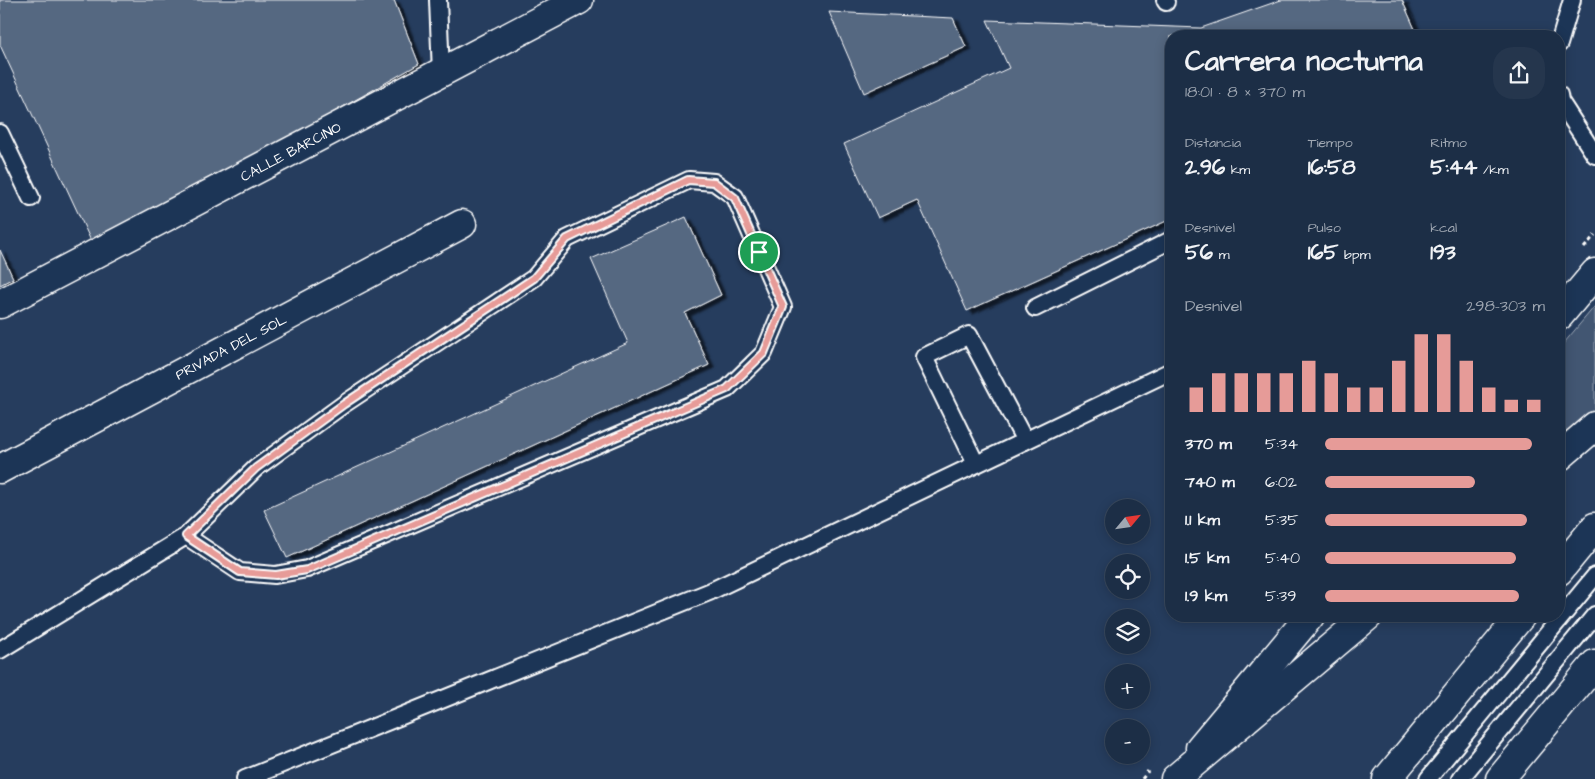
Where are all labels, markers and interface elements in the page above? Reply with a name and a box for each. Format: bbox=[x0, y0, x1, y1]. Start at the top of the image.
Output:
text: Carrera nocturna bbox=[1185, 42, 1423, 81]
button: share bbox=[1493, 47, 1545, 99]
text: 18:01 · 8 × 370 m bbox=[1185, 81, 1305, 103]
street label: CALLE BARCINO bbox=[237, 118, 345, 187]
text: Distancia bbox=[1185, 133, 1241, 153]
text: Tiempo bbox=[1308, 133, 1353, 153]
text: Ritmo bbox=[1430, 133, 1467, 153]
text: 2.96 bbox=[1185, 153, 1225, 182]
text: 16:58 bbox=[1308, 153, 1356, 182]
text: 5:44 bbox=[1430, 153, 1477, 182]
text: km bbox=[1225, 160, 1250, 180]
text: /km bbox=[1477, 160, 1509, 180]
text: Desnivel bbox=[1185, 218, 1235, 238]
text: Pulso bbox=[1308, 218, 1341, 238]
text: kcal bbox=[1430, 218, 1457, 238]
pin bbox=[738, 231, 780, 273]
icon: arrive bbox=[745, 238, 773, 266]
text: 56 bbox=[1185, 238, 1213, 267]
text: 165 bbox=[1308, 238, 1338, 267]
text: 193 bbox=[1430, 238, 1456, 267]
text: m bbox=[1213, 245, 1230, 265]
text: bpm bbox=[1338, 245, 1371, 265]
text: Desnivel bbox=[1185, 295, 1242, 317]
text: 298–303 m bbox=[1466, 295, 1545, 317]
street label: PRIVADA DEL SOL bbox=[172, 310, 290, 385]
text: 370 m bbox=[1185, 433, 1232, 455]
text: 5:34 bbox=[1265, 433, 1298, 455]
text: 740 m bbox=[1185, 471, 1235, 493]
text: 6:02 bbox=[1265, 471, 1297, 493]
north arrow bbox=[1105, 499, 1150, 544]
map controls bbox=[1105, 499, 1150, 764]
text: 1.1 km bbox=[1185, 509, 1220, 531]
text: 5:35 bbox=[1265, 509, 1298, 531]
text: 1.5 km bbox=[1185, 547, 1229, 569]
text: 5:40 bbox=[1265, 547, 1300, 569]
button: locate bbox=[1105, 554, 1150, 599]
text: 1.9 km bbox=[1185, 585, 1227, 607]
text: 5:39 bbox=[1265, 585, 1296, 607]
button: layers bbox=[1105, 609, 1150, 654]
button: + bbox=[1105, 664, 1150, 709]
button: − bbox=[1105, 719, 1150, 764]

